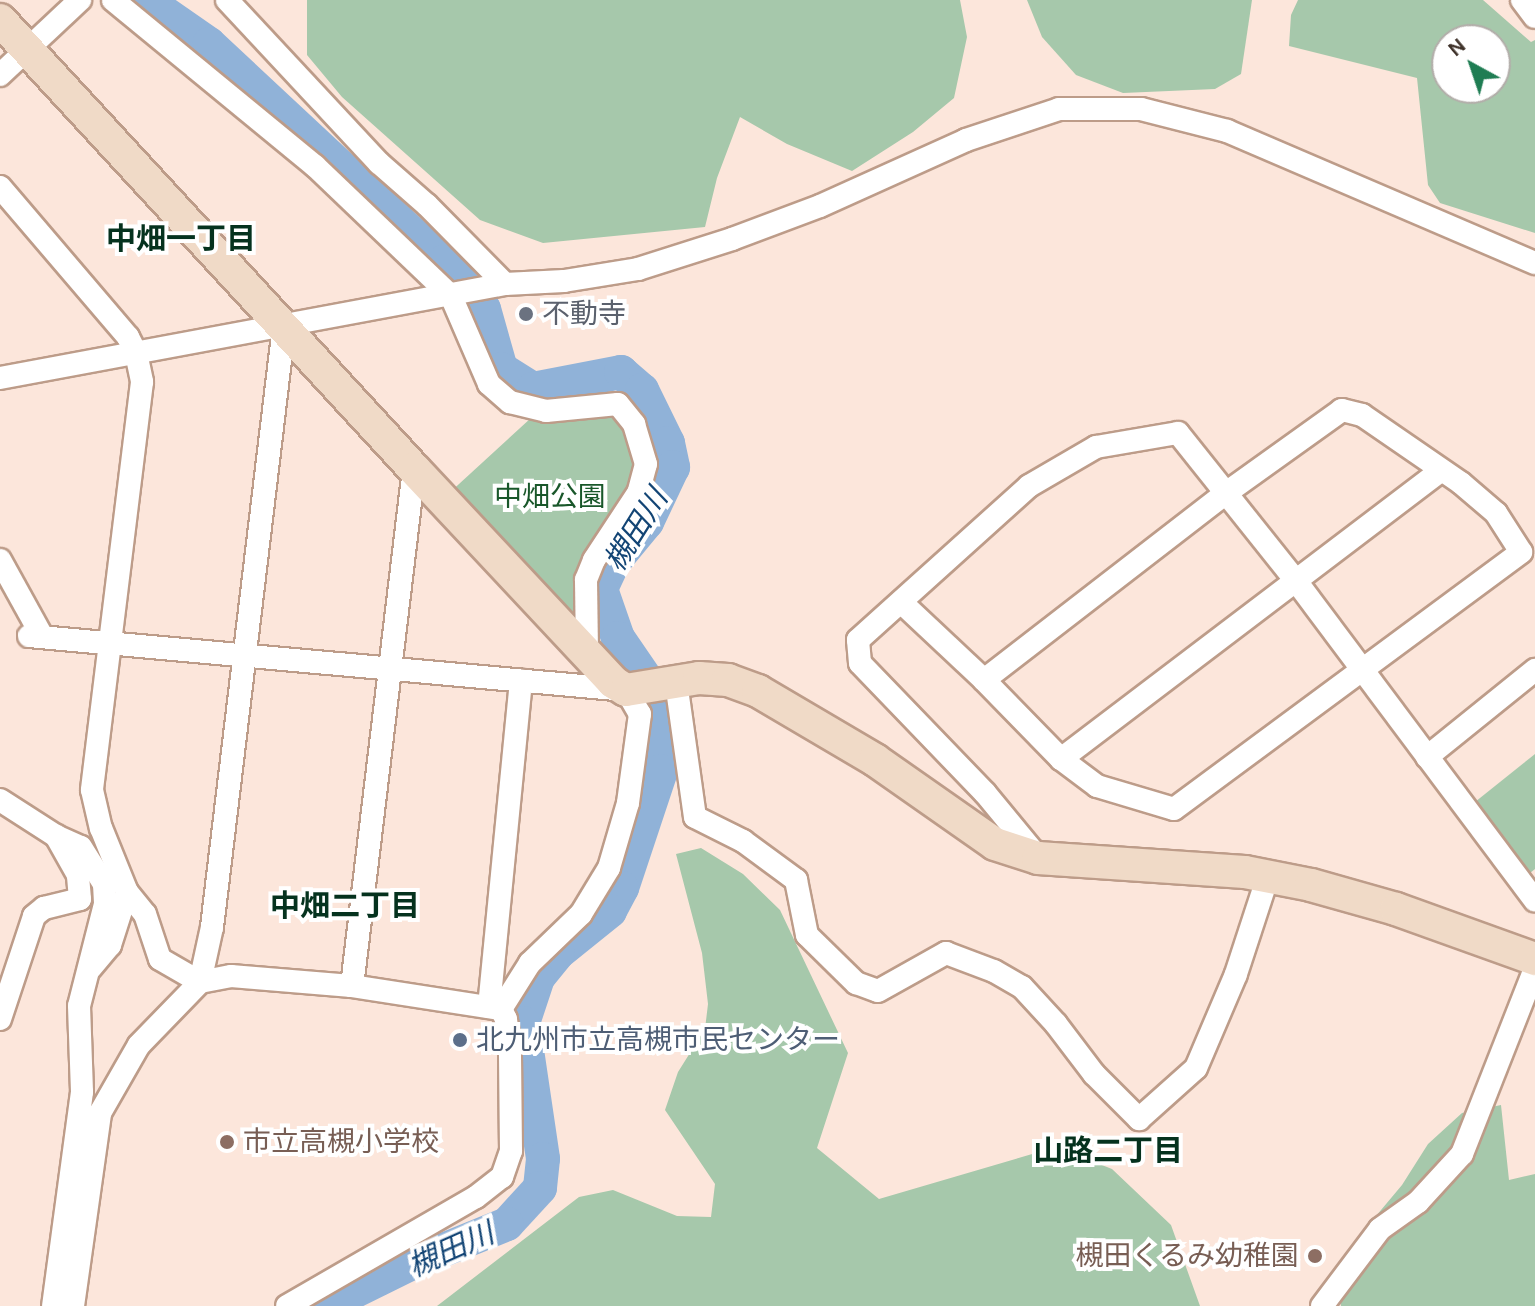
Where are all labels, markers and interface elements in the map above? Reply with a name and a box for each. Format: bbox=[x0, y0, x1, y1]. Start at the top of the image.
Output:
north arrow bbox=[1431, 24, 1511, 104]
text: N bbox=[1442, 32, 1471, 62]
district label: 中畑一丁目 bbox=[106, 221, 256, 257]
place label: 不動寺 bbox=[542, 297, 626, 331]
marker: 不動寺 bbox=[517, 305, 535, 323]
park label: 中畑公園 bbox=[494, 480, 606, 514]
water label: 槻田川 bbox=[597, 482, 675, 578]
district label: 中畑二丁目 bbox=[270, 888, 420, 924]
place label: 北九州市立高槻市民センター bbox=[476, 1023, 840, 1057]
marker: 北九州市立高槻市民センター bbox=[451, 1031, 469, 1049]
place label: 市立高槻小学校 bbox=[243, 1125, 439, 1159]
marker: 市立高槻小学校 bbox=[218, 1133, 236, 1151]
district label: 山路二丁目 bbox=[1033, 1133, 1183, 1169]
water label: 槻田川 bbox=[403, 1215, 499, 1285]
place label: 槻田くるみ幼稚園 bbox=[1075, 1239, 1299, 1273]
marker: 槻田くるみ幼稚園 bbox=[1306, 1247, 1324, 1265]

